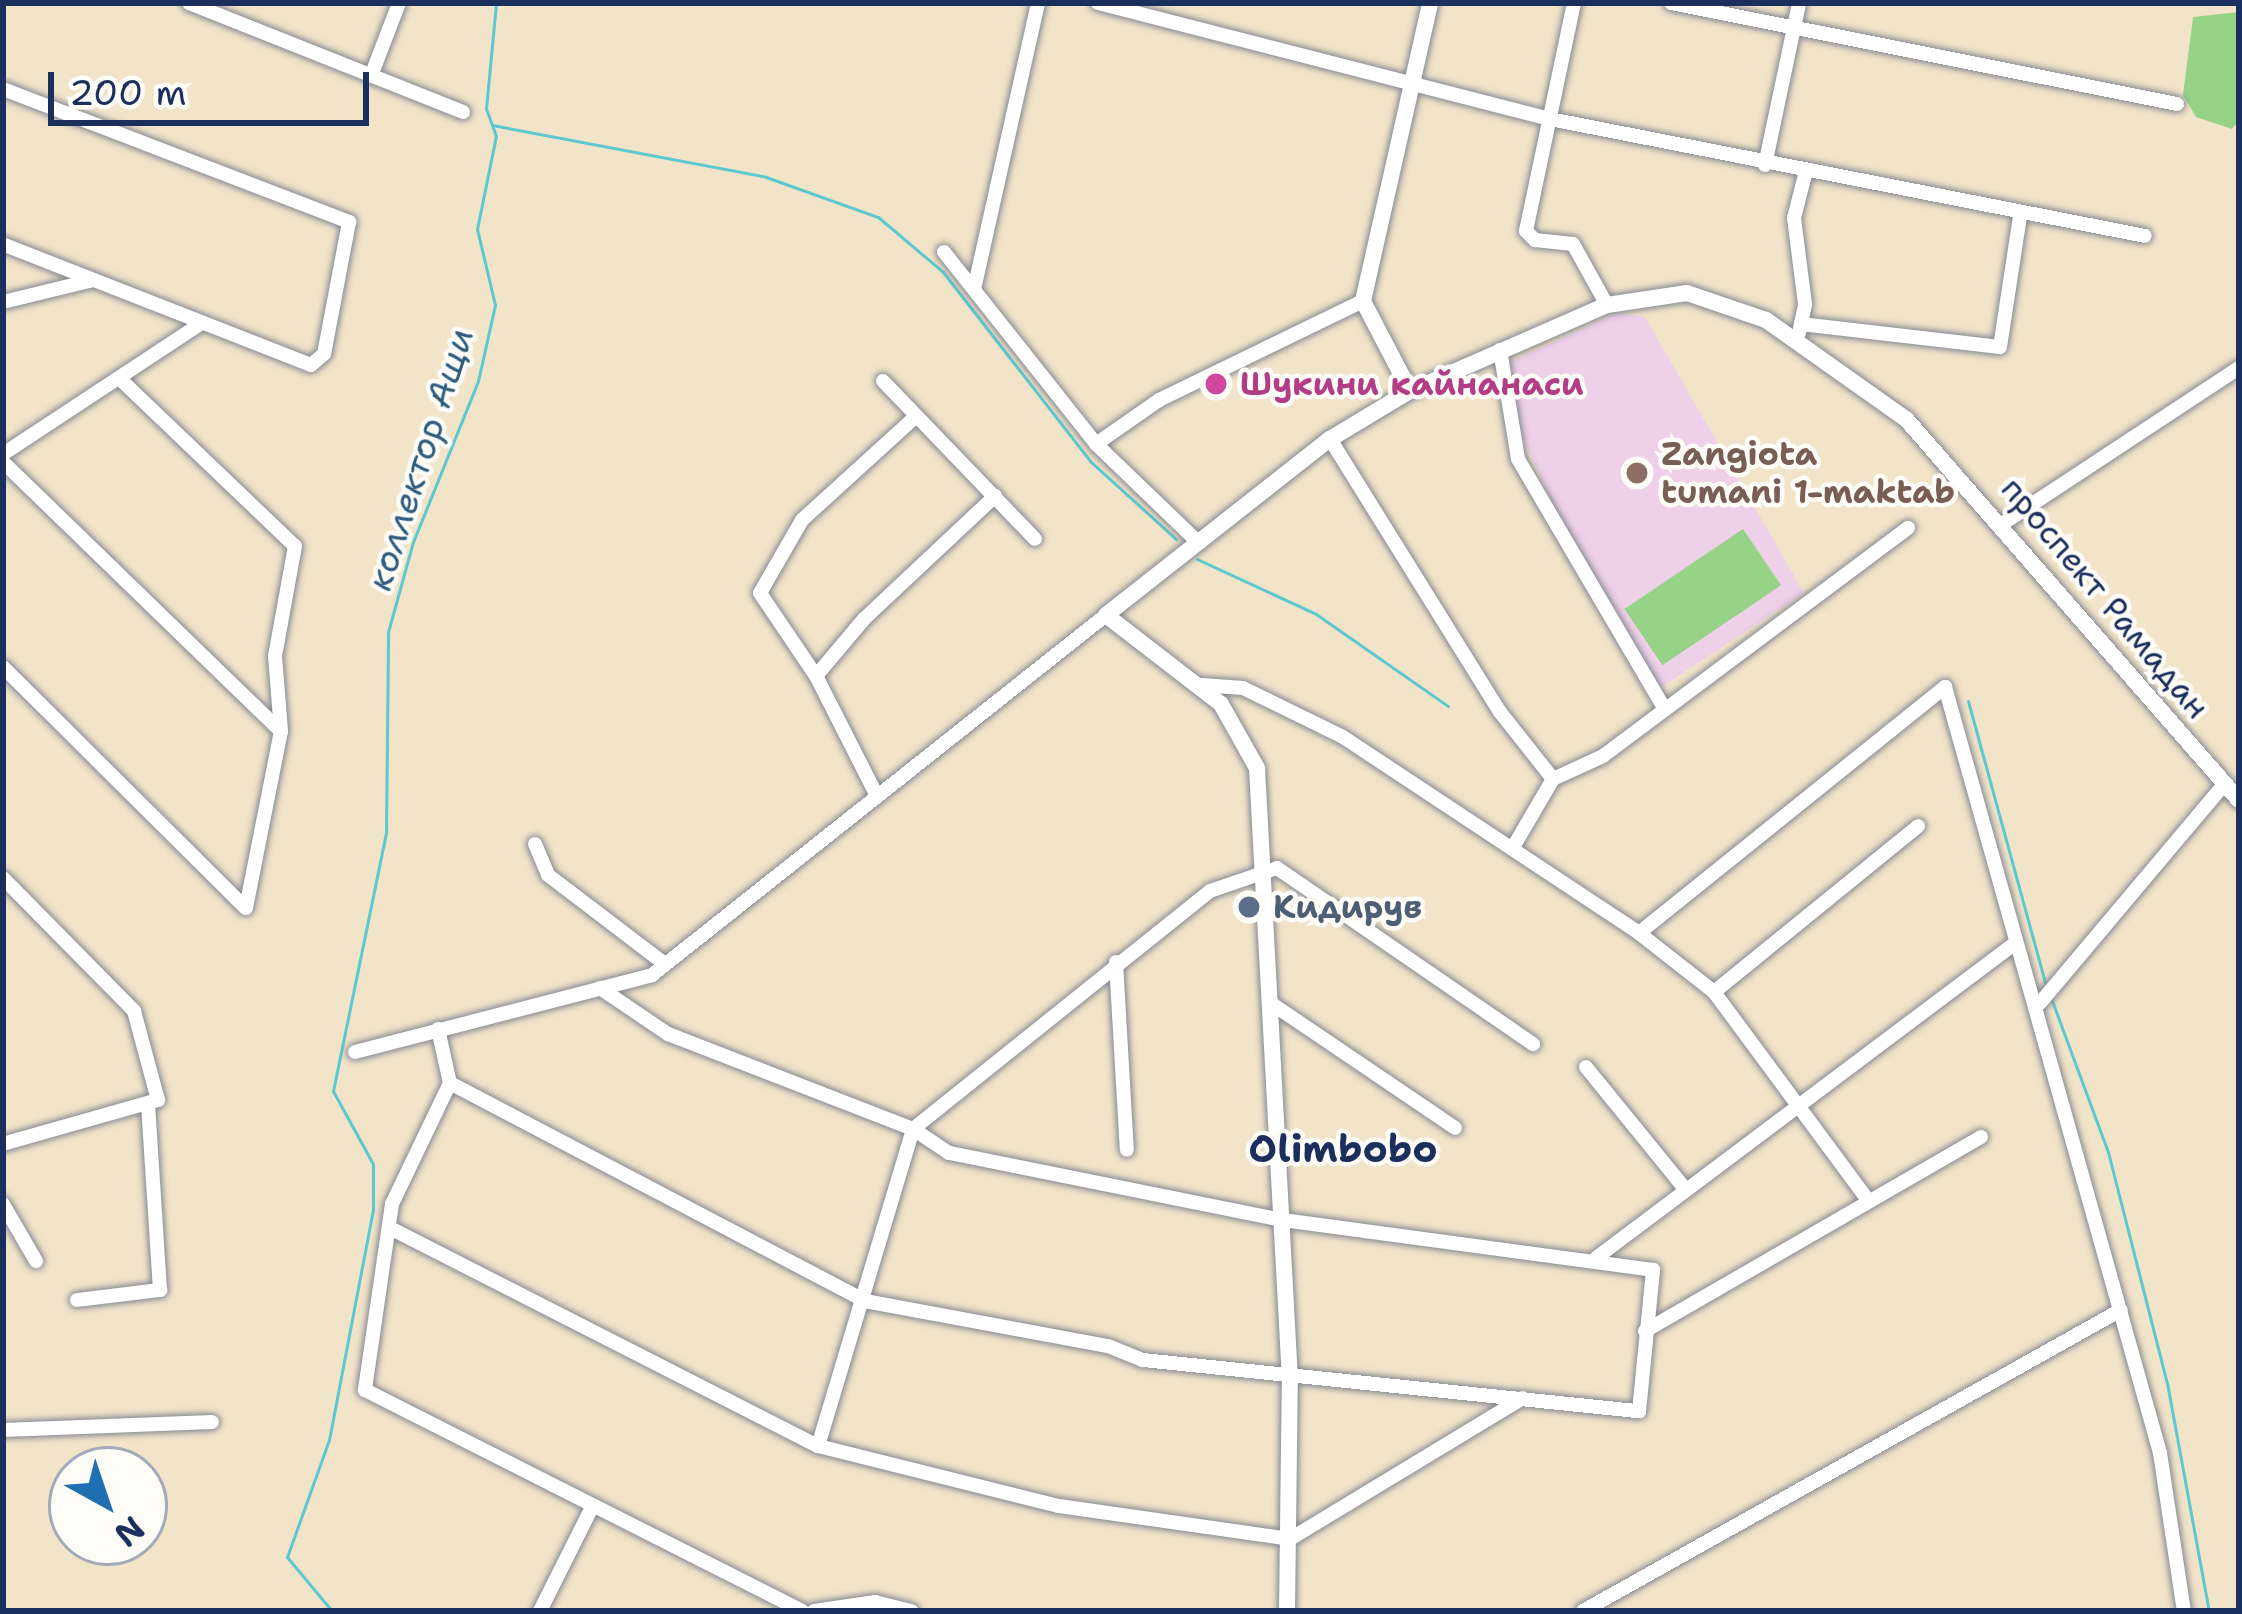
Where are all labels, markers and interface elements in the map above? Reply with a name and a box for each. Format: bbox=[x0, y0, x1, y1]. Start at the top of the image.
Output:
scale bar bbox=[54, 48, 375, 122]
text: 200 m bbox=[69, 68, 186, 117]
water label: коллектор Ащи bbox=[357, 322, 483, 596]
place label: Шукини кайнанаси bbox=[1240, 364, 1584, 404]
marker: Шукини кайнанаси bbox=[1203, 371, 1229, 397]
place label: Zangiota tumani 1-maktab bbox=[1661, 434, 1955, 512]
marker: Zangiota tumani 1-maktab bbox=[1624, 460, 1650, 486]
street label: проспект Рамадан bbox=[1993, 470, 2217, 726]
place label: Кидирув bbox=[1273, 887, 1422, 927]
marker: Кидирув bbox=[1236, 894, 1262, 920]
district label: Olimbobo bbox=[1248, 1125, 1438, 1171]
north arrow bbox=[48, 1446, 168, 1566]
text: N bbox=[105, 1506, 154, 1557]

